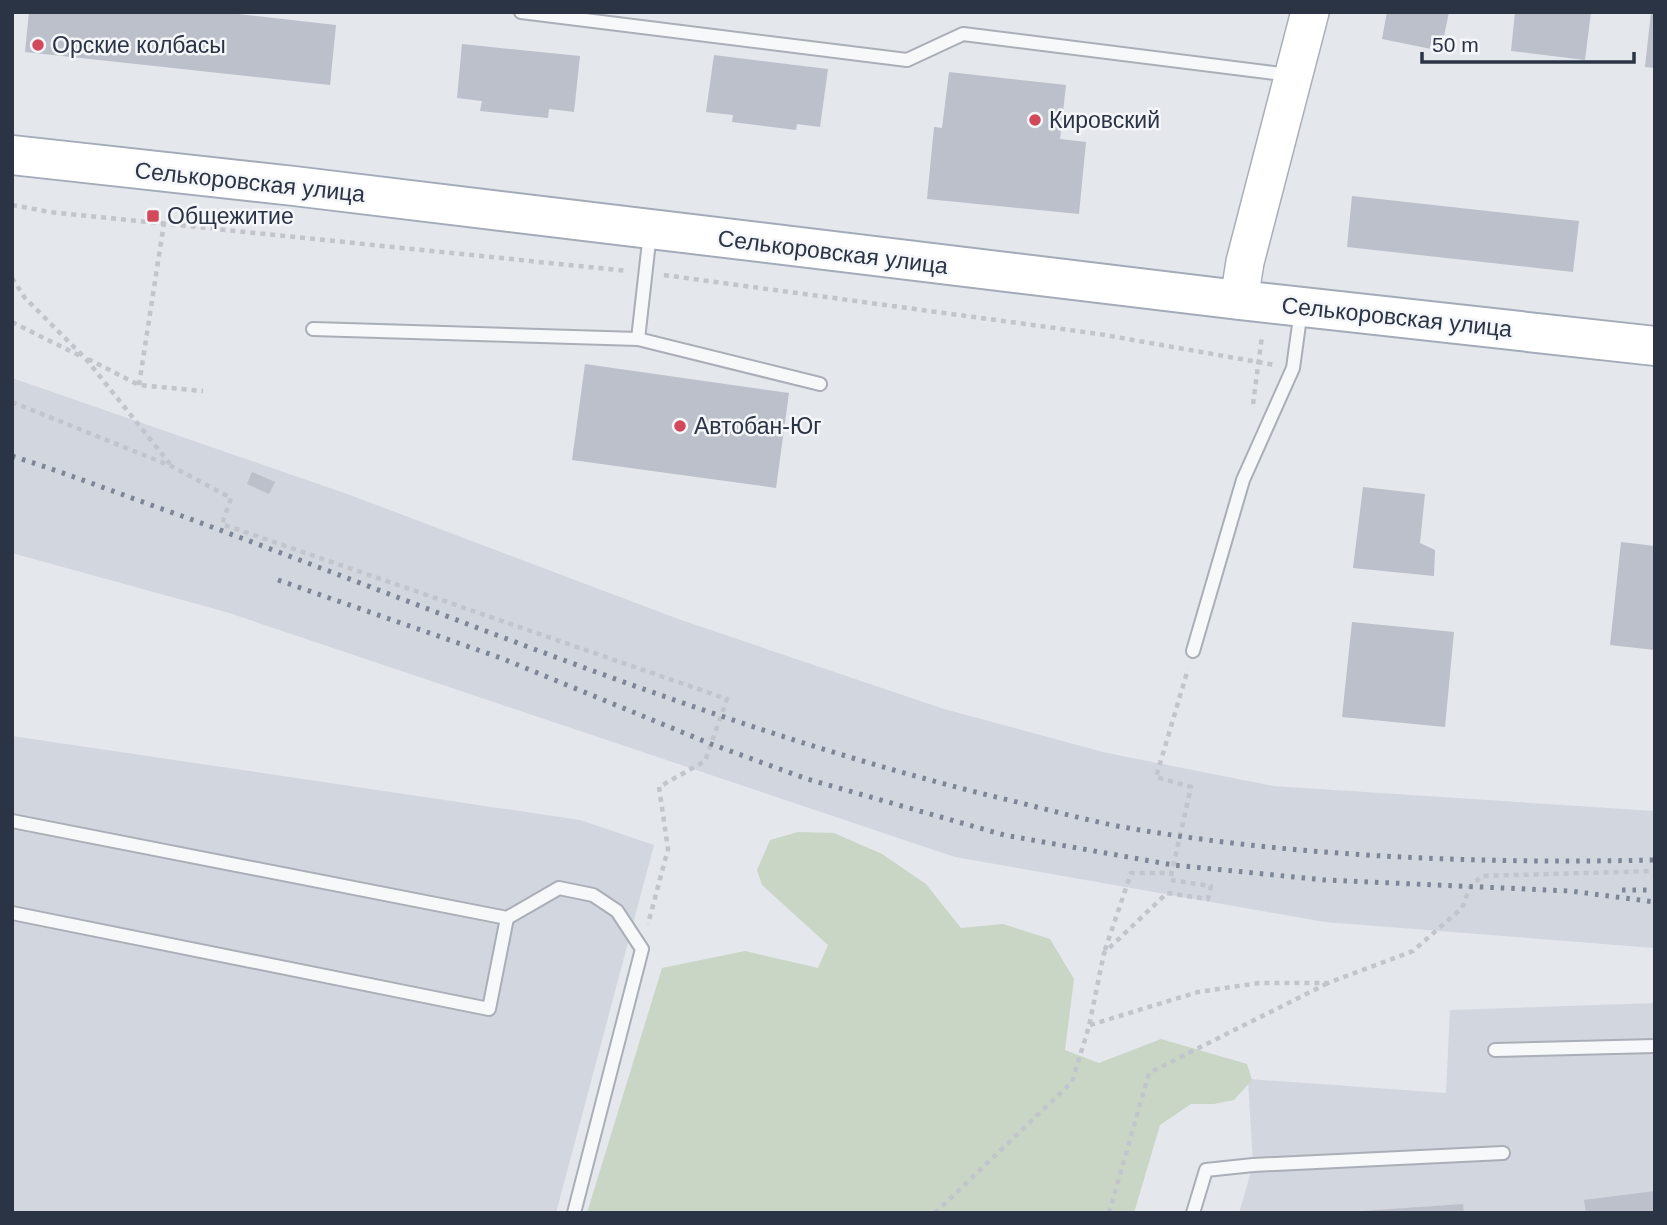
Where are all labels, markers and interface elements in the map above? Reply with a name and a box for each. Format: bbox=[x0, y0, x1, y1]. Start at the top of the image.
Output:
scale bar bbox=[1422, 21, 1634, 65]
place label: Орские колбасы bbox=[52, 32, 226, 58]
text: 50 m bbox=[1432, 33, 1479, 56]
marker: Орские колбасы bbox=[30, 37, 46, 53]
place label: Кировский bbox=[1049, 107, 1160, 133]
marker: Кировский bbox=[1027, 112, 1043, 128]
street label: Селькоровская улица bbox=[133, 157, 367, 207]
place label: Общежитие bbox=[167, 203, 294, 229]
marker: Общежитие bbox=[145, 208, 161, 224]
street label: Селькоровская улица bbox=[716, 225, 950, 279]
street label: Селькоровская улица bbox=[1280, 292, 1514, 342]
place label: Автобан-Юг bbox=[694, 413, 822, 439]
marker: Автобан-Юг bbox=[672, 418, 688, 434]

